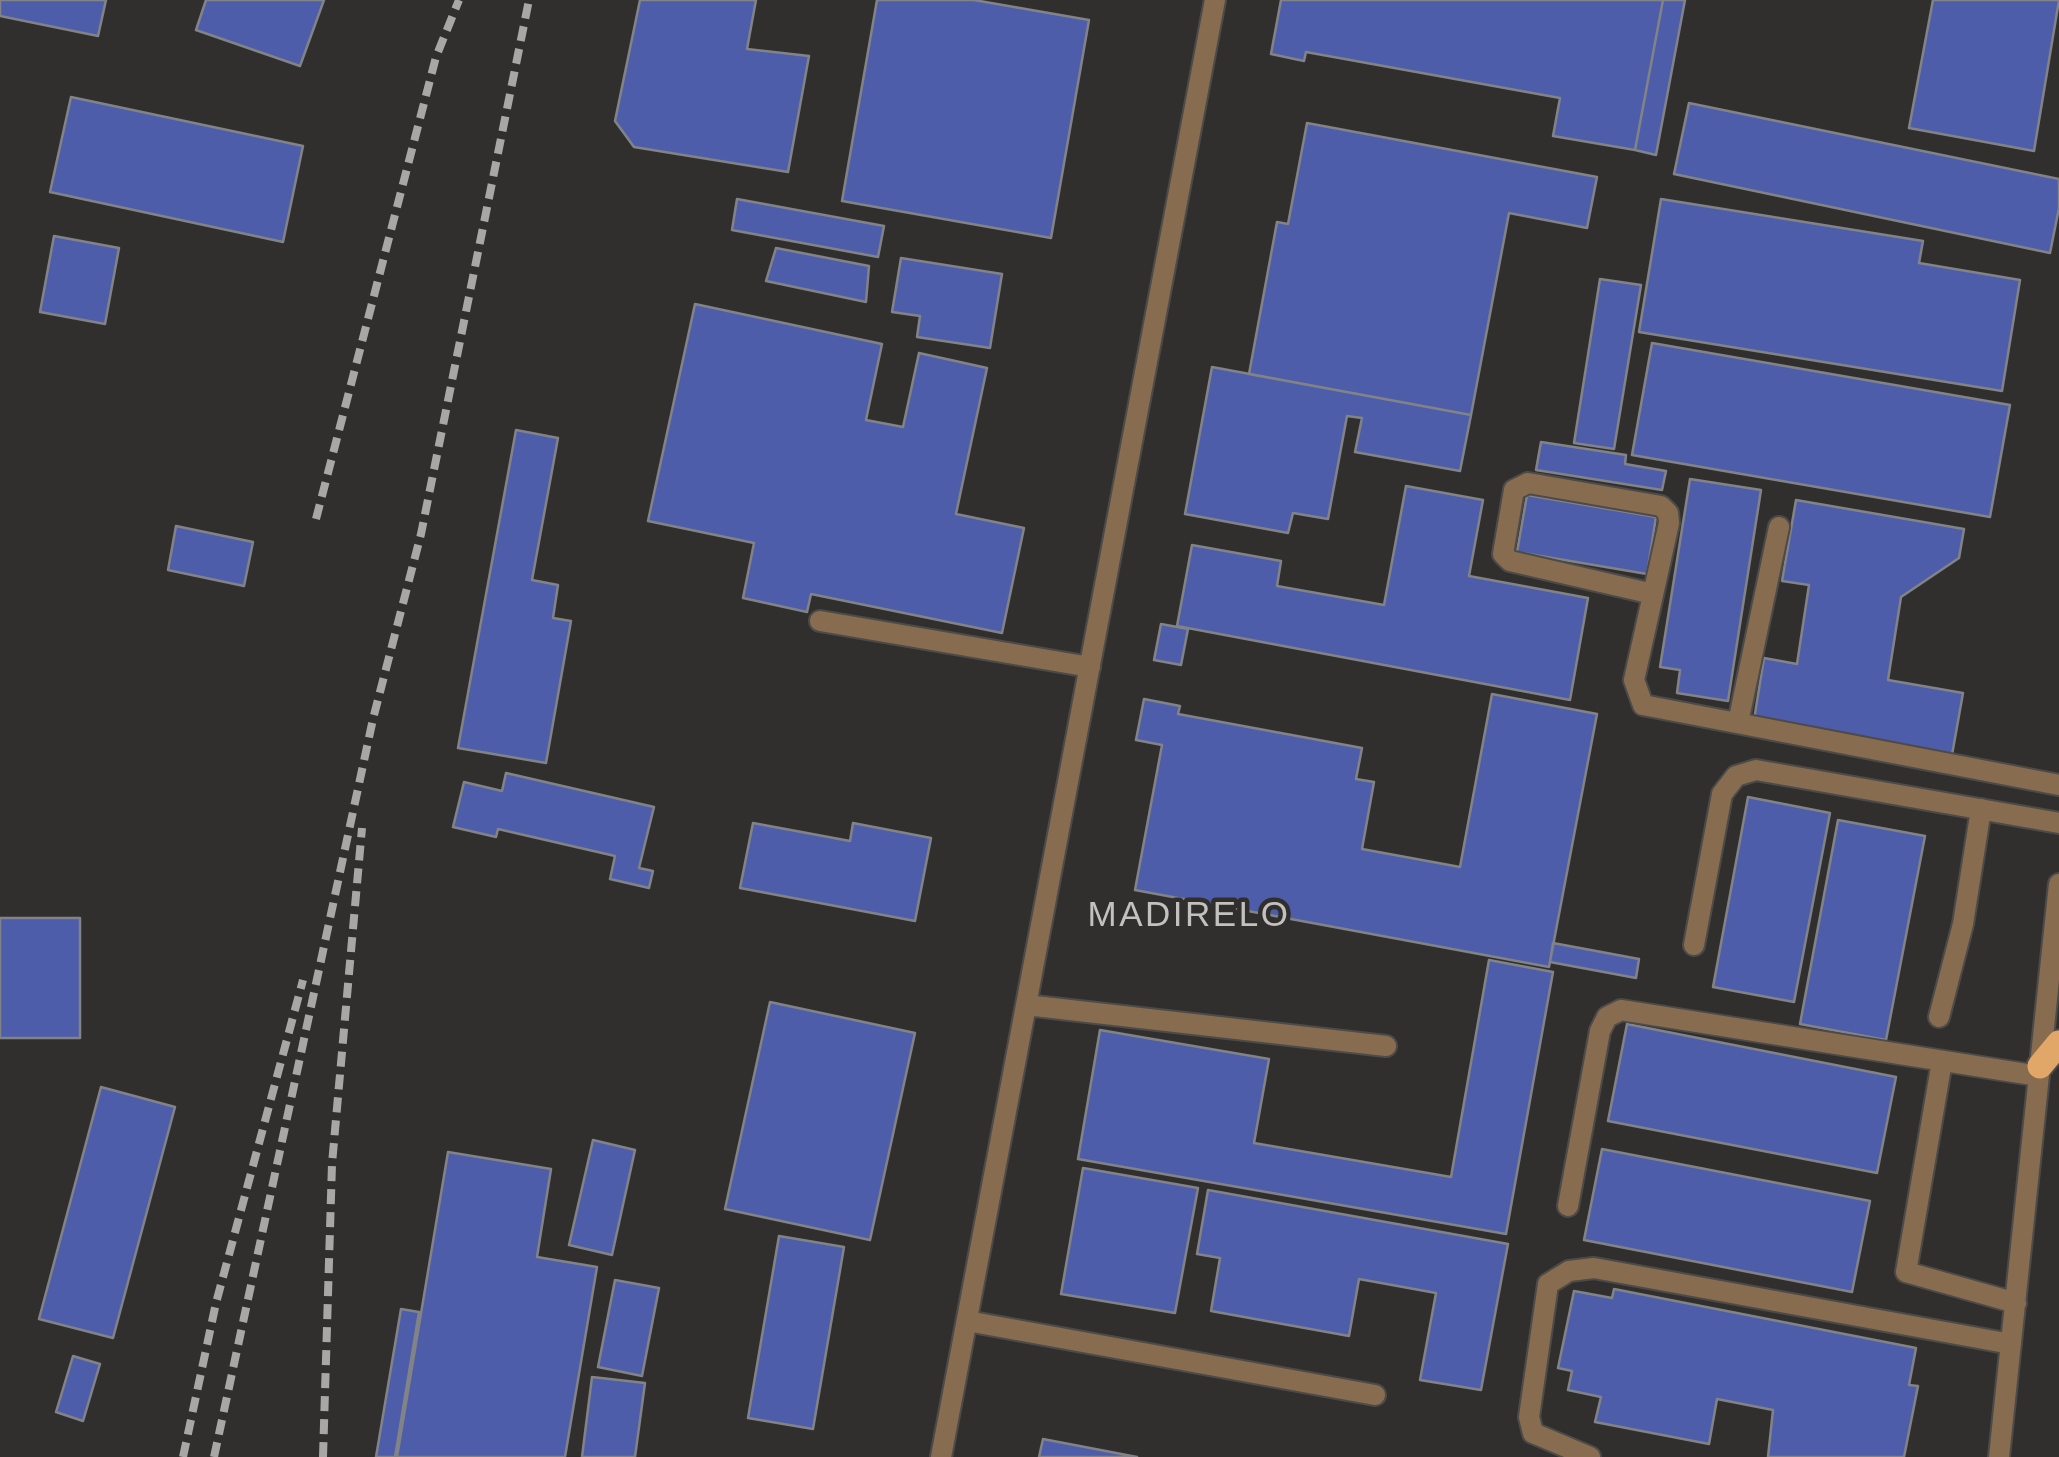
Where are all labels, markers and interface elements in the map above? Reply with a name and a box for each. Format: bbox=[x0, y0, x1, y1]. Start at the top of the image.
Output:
district label: MADIRELO bbox=[1088, 895, 1290, 937]

